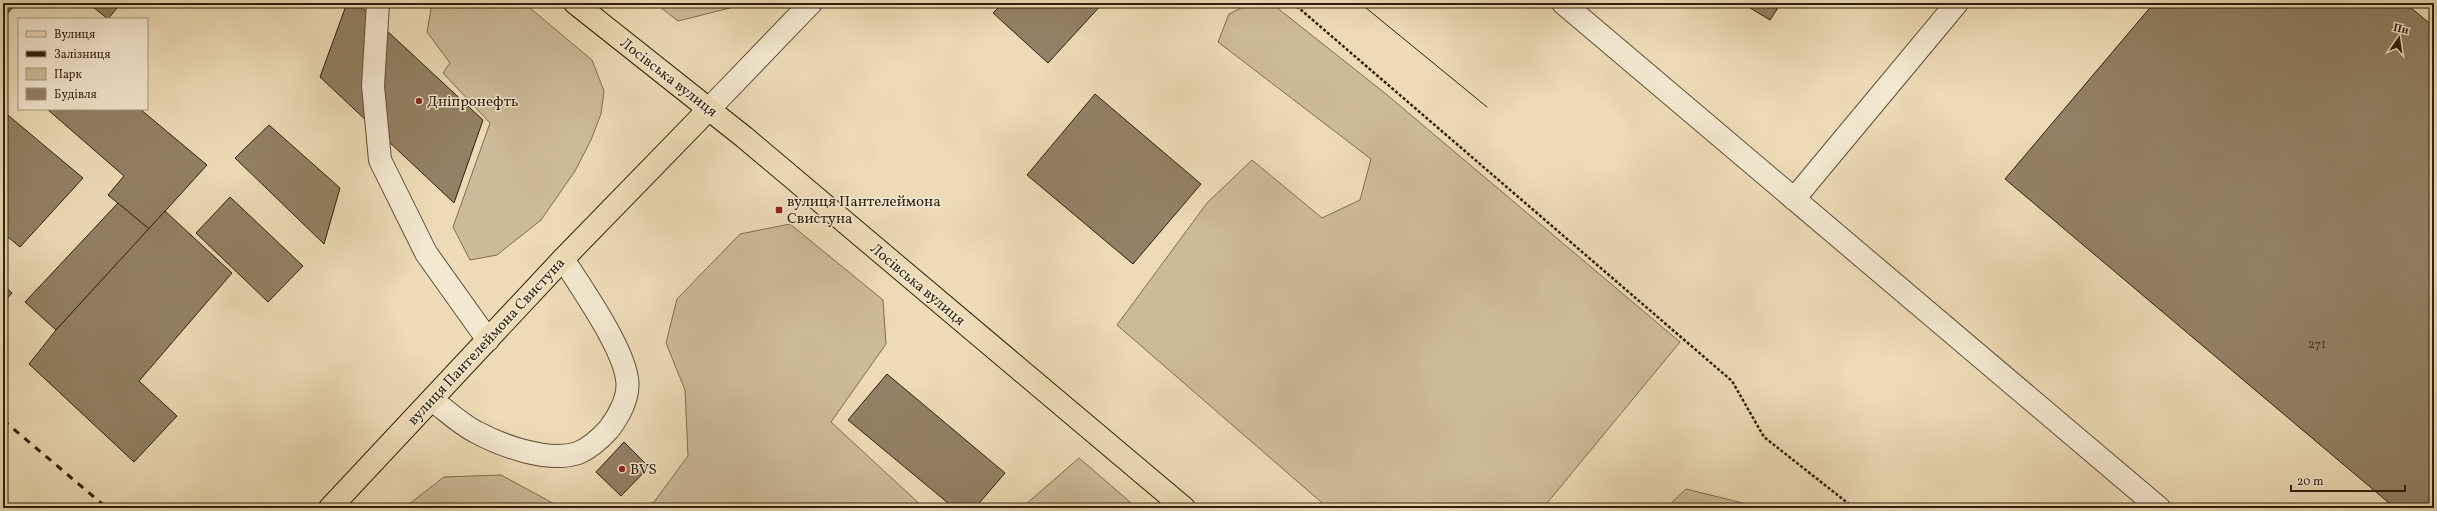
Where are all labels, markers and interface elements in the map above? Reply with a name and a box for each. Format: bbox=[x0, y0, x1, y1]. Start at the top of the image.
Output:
legend bbox=[18, 18, 148, 110]
north arrow bbox=[2379, 18, 2419, 58]
text: Пн bbox=[2392, 21, 2410, 39]
text: Вулиця bbox=[54, 27, 95, 43]
street label: Лосівська вулиця bbox=[615, 33, 721, 123]
text: Залізниця bbox=[54, 47, 110, 63]
text: Парк bbox=[54, 67, 82, 83]
text: Будівля bbox=[54, 87, 97, 103]
place label: Дніпронефть bbox=[427, 92, 519, 113]
marker: Дніпронефть bbox=[414, 96, 424, 106]
place label: вулиця Пантелеймона Свистуна bbox=[787, 192, 941, 230]
marker: вулиця Пантелеймона Свистуна bbox=[774, 205, 784, 215]
street label: Лосівська вулиця bbox=[865, 239, 969, 331]
street label: вулиця Пантелеймона Свистуна bbox=[404, 254, 571, 430]
house number: 271 bbox=[2308, 336, 2326, 354]
place label: BVS bbox=[630, 460, 657, 481]
marker: BVS bbox=[617, 464, 627, 474]
scale bar bbox=[2291, 467, 2405, 493]
text: 20 m bbox=[2297, 474, 2324, 490]

